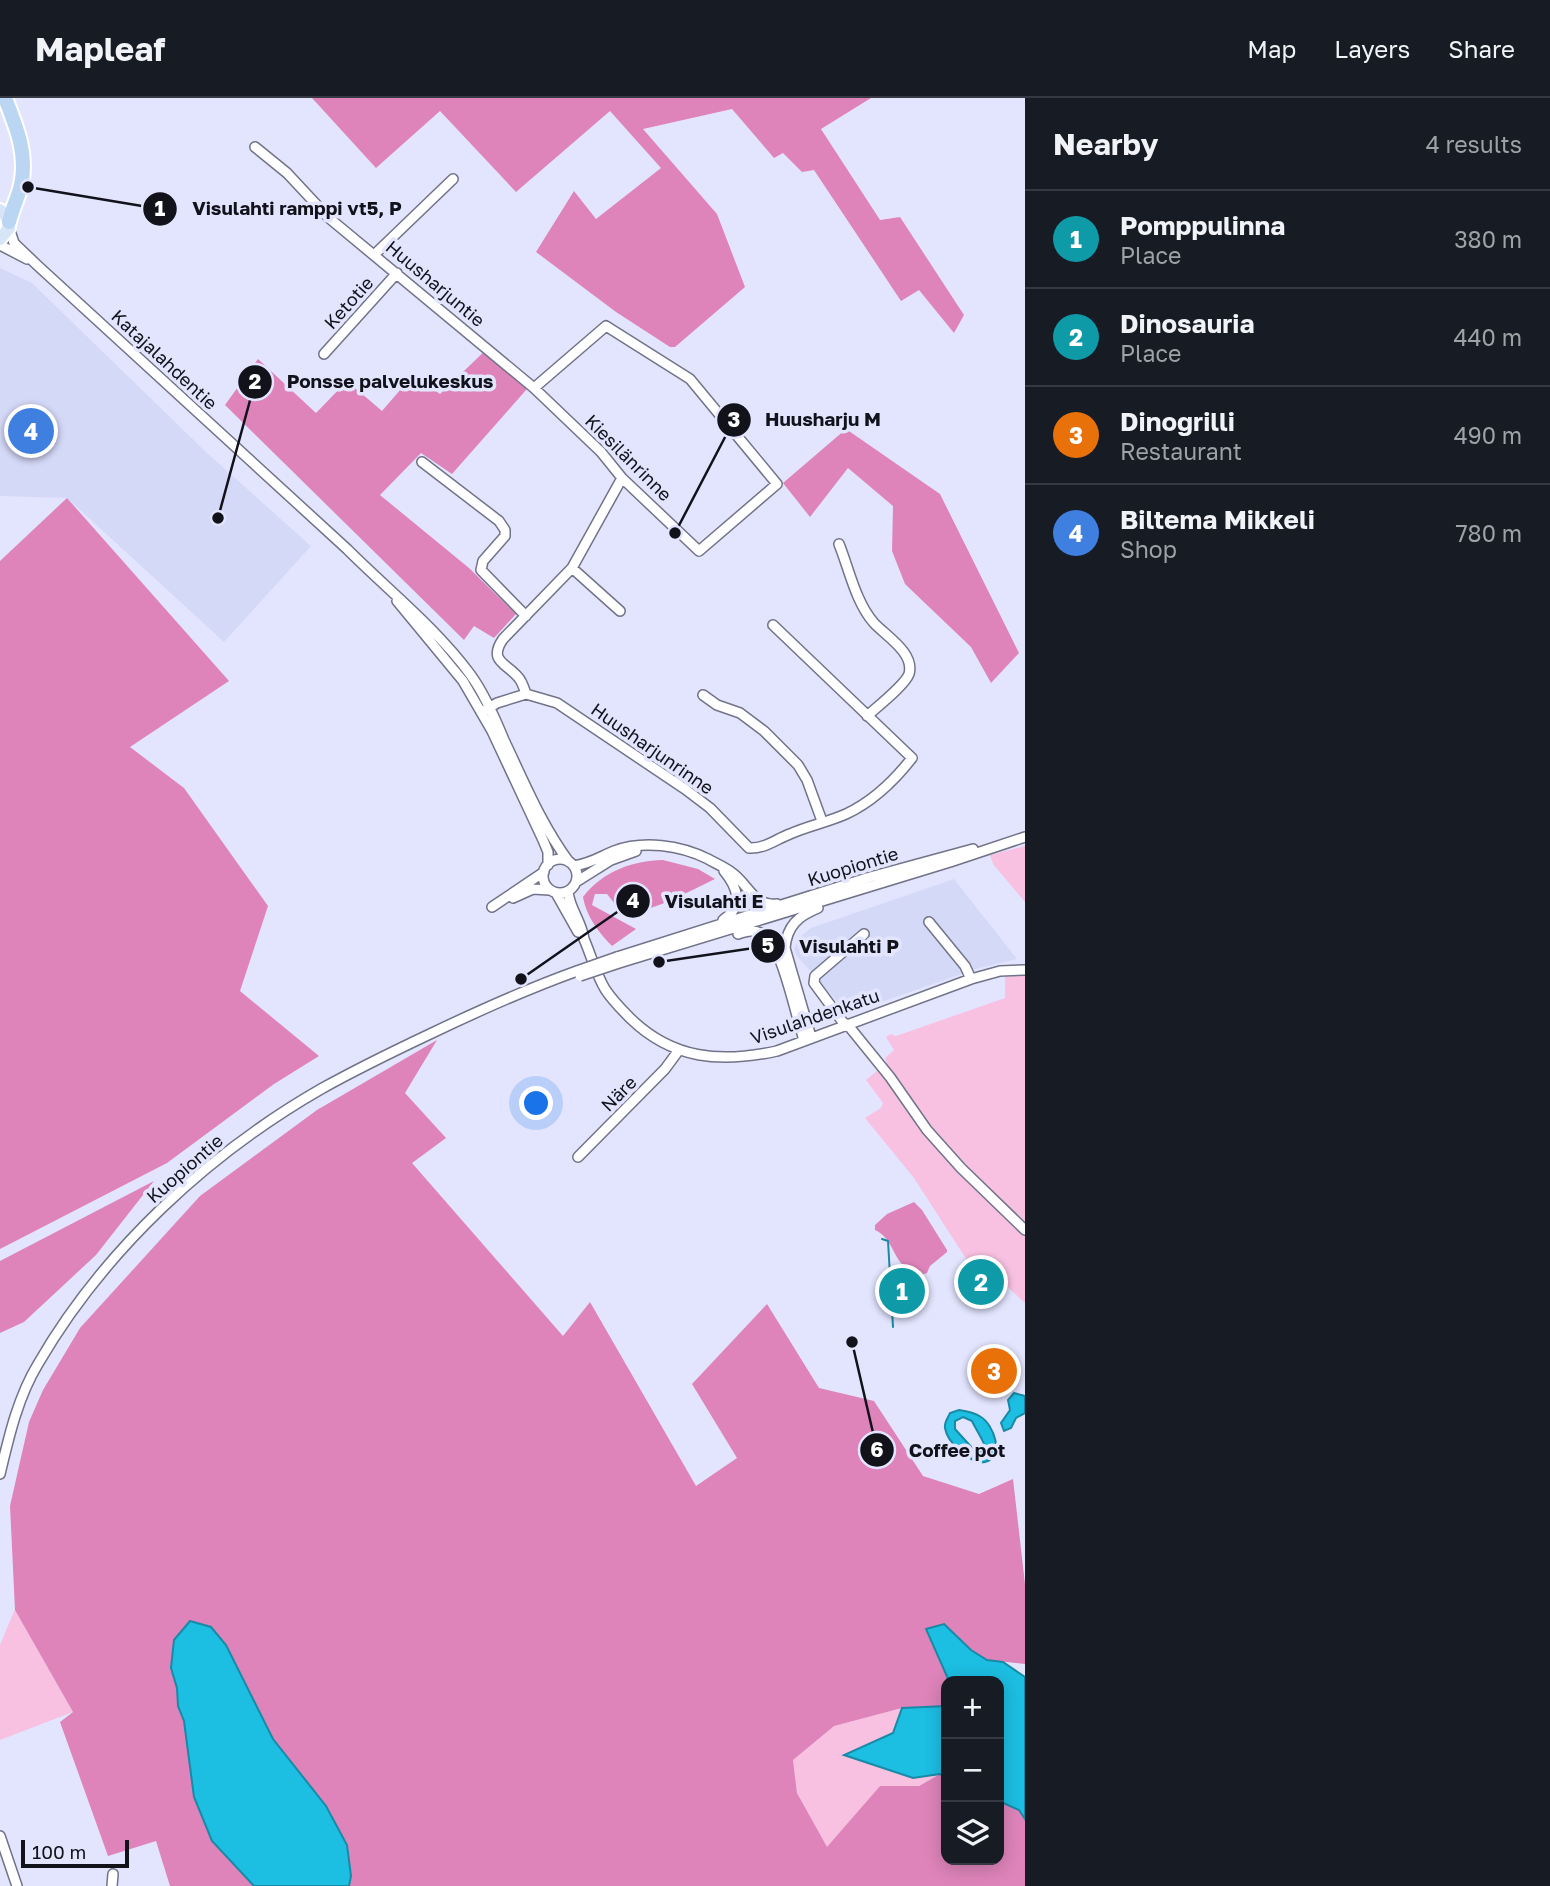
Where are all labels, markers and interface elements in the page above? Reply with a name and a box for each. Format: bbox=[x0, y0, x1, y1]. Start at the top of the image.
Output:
text: Mapleaf bbox=[35, 29, 165, 68]
text: Map bbox=[1247, 34, 1296, 63]
text: Layers bbox=[1334, 34, 1410, 63]
text: Share bbox=[1448, 34, 1515, 63]
text: Nearby bbox=[1053, 126, 1158, 162]
text: 4 results bbox=[1426, 130, 1522, 158]
callout: Visulahti ramppi vt5, P bbox=[143, 189, 416, 229]
text: 1 bbox=[155, 195, 166, 221]
text: Visulahti ramppi vt5, P bbox=[192, 196, 402, 219]
text: Pomppulinna bbox=[1120, 210, 1285, 241]
text: 1 bbox=[1070, 225, 1082, 253]
text: 380 m bbox=[1454, 225, 1522, 253]
street label: Huusharjuntie bbox=[382, 235, 490, 331]
text: Place bbox=[1120, 241, 1181, 269]
street label: Ketotie bbox=[319, 272, 377, 333]
street label: Katajalahdentie bbox=[107, 305, 222, 414]
text: Dinosauria bbox=[1120, 308, 1255, 339]
text: 2 bbox=[1069, 323, 1083, 351]
text: 440 m bbox=[1454, 323, 1522, 351]
text: Place bbox=[1120, 339, 1181, 367]
callout: Ponsse palvelukeskus bbox=[238, 362, 507, 402]
text: 2 bbox=[249, 368, 262, 394]
text: Ponsse palvelukeskus bbox=[287, 369, 494, 392]
callout: Huusharju M bbox=[716, 400, 895, 440]
pin: 4 bbox=[8, 405, 54, 457]
text: 3 bbox=[728, 406, 740, 432]
text: Dinogrilli bbox=[1120, 406, 1235, 437]
text: Huusharju M bbox=[765, 407, 881, 430]
street label: Kiesilänrinne bbox=[581, 409, 677, 505]
text: 3 bbox=[1069, 421, 1083, 449]
text: 490 m bbox=[1454, 421, 1522, 449]
text: Restaurant bbox=[1120, 437, 1242, 465]
text: Biltema Mikkeli bbox=[1120, 504, 1315, 535]
text: 4 bbox=[1069, 519, 1083, 547]
text: 780 m bbox=[1455, 519, 1522, 547]
text: Shop bbox=[1120, 535, 1177, 563]
street label: Huusharjunrinne bbox=[587, 698, 718, 799]
street label: Kuopiontie bbox=[805, 842, 901, 890]
callout: Visulahti E bbox=[615, 881, 777, 921]
text: 4 bbox=[626, 887, 640, 913]
text: Visulahti E bbox=[665, 889, 764, 912]
callout: Visulahti P bbox=[750, 926, 913, 966]
text: 5 bbox=[762, 932, 775, 958]
text: Visulahti P bbox=[799, 934, 899, 957]
street label: Visulahdenkatu bbox=[747, 984, 882, 1048]
street label: Näre bbox=[596, 1071, 641, 1116]
your location bbox=[519, 1086, 553, 1120]
street label: Kuopiontie bbox=[142, 1129, 227, 1207]
pin: 2 bbox=[958, 1256, 1004, 1308]
pin: 1 bbox=[879, 1265, 925, 1317]
pin: 3 bbox=[971, 1345, 1017, 1397]
callout: Coffee pot bbox=[859, 1430, 1019, 1470]
text: 6 bbox=[870, 1436, 884, 1462]
text: Coffee pot bbox=[909, 1438, 1006, 1461]
map controls bbox=[941, 1676, 1004, 1865]
button: + bbox=[941, 1676, 1004, 1739]
button: − bbox=[941, 1739, 1004, 1802]
button: layers bbox=[941, 1802, 1004, 1865]
scale bar bbox=[21, 1837, 130, 1869]
text: 100 m bbox=[32, 1840, 86, 1863]

